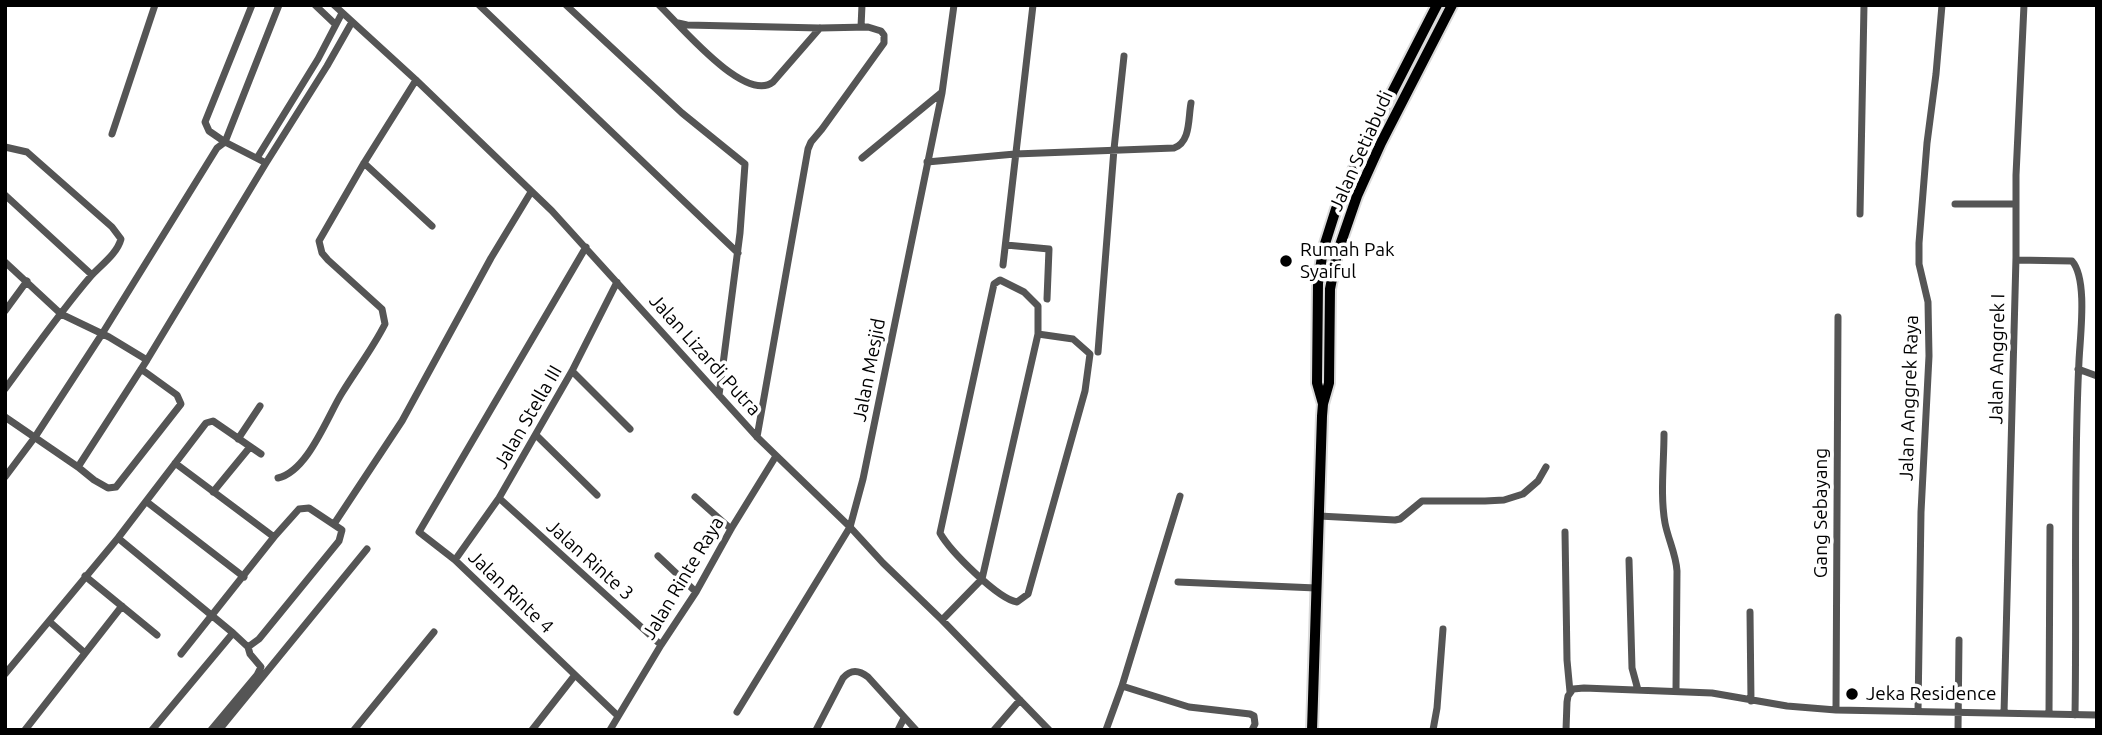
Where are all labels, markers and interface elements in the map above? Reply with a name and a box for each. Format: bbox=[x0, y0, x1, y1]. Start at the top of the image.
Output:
street label: Jalan Setiabudi bbox=[1324, 87, 1398, 215]
place label: Rumah Pak Syaiful bbox=[1300, 239, 1395, 283]
marker: Rumah Pak Syaiful bbox=[1278, 253, 1294, 269]
street label: Jalan Lizardi Putra bbox=[644, 290, 766, 420]
street label: Jalan Anggrek I bbox=[1984, 293, 2010, 425]
street label: Jalan Anggrek Raya bbox=[1895, 315, 1923, 481]
street label: Jalan Mesjid bbox=[848, 316, 890, 424]
street label: Jalan Stella III bbox=[489, 361, 567, 473]
street label: Gang Sebayang bbox=[1810, 448, 1832, 578]
street label: Jalan Rinte Raya bbox=[637, 512, 729, 644]
street label: Jalan Rinte 3 bbox=[542, 515, 638, 605]
street label: Jalan Rinte 4 bbox=[464, 546, 558, 638]
place label: Jeka Residence bbox=[1866, 683, 1996, 705]
marker: Jeka Residence bbox=[1844, 686, 1860, 702]

